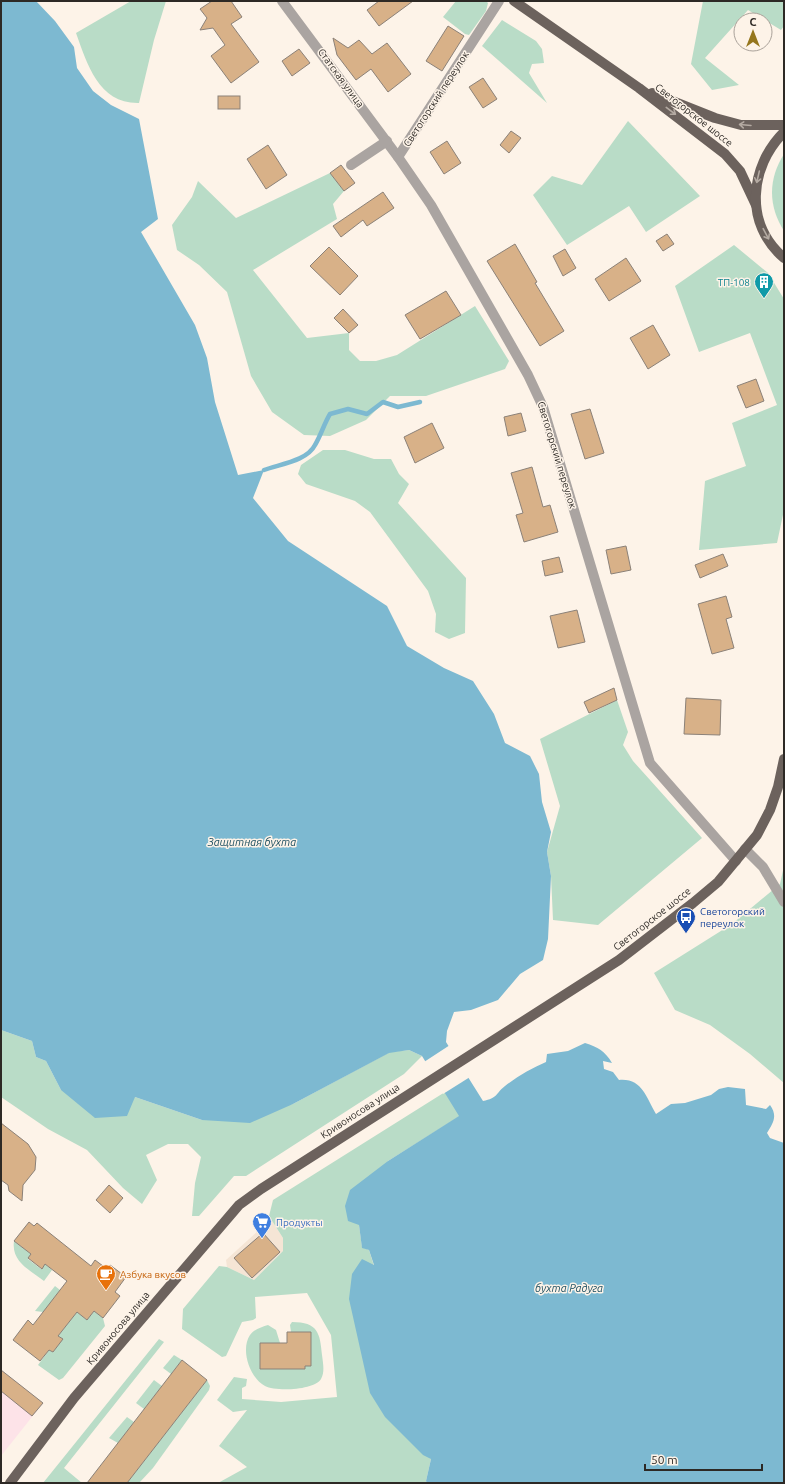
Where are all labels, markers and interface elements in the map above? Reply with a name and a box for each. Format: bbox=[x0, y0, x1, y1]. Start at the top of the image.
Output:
north arrow bbox=[733, 12, 773, 52]
text: С bbox=[749, 16, 757, 28]
street label: Статская улица bbox=[316, 46, 366, 110]
street label: Светогорский переулок bbox=[401, 49, 471, 149]
street label: Светогорское шоссе bbox=[653, 81, 735, 149]
one-way arrow bbox=[665, 107, 676, 116]
one-way arrow bbox=[739, 121, 752, 128]
one-way arrow bbox=[754, 171, 762, 184]
one-way arrow bbox=[762, 228, 770, 240]
building icon: ТП-108 bbox=[753, 271, 775, 299]
place label: ТП-108 bbox=[718, 277, 750, 288]
street label: Светогорский переулок bbox=[535, 400, 579, 510]
water label: Защитная бухта bbox=[207, 836, 296, 848]
street label: Светогорское шоссе bbox=[611, 885, 693, 953]
bus stop icon: Светогорский переулок bbox=[675, 906, 697, 934]
place label: Светогорский переулок bbox=[700, 906, 765, 929]
street label: Кривоносова улица bbox=[319, 1081, 401, 1141]
supermarket icon: Продукты bbox=[251, 1211, 273, 1239]
place label: Продукты bbox=[276, 1217, 323, 1228]
cafe icon: Азбука вкусов bbox=[95, 1263, 117, 1291]
place label: Азбука вкусов bbox=[120, 1269, 186, 1280]
water label: бухта Радуга bbox=[535, 1282, 603, 1294]
street label: Кривоносова улица bbox=[84, 1289, 152, 1367]
scale bar bbox=[645, 1446, 762, 1472]
text: 50 m bbox=[651, 1453, 678, 1466]

